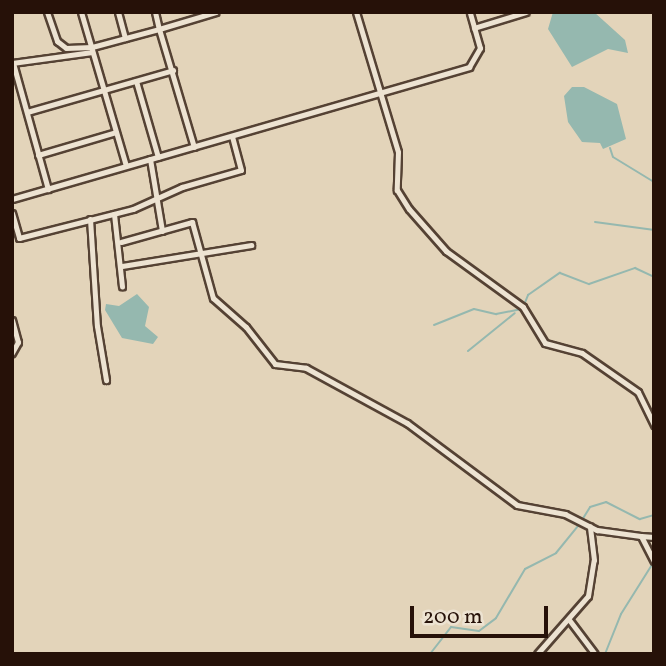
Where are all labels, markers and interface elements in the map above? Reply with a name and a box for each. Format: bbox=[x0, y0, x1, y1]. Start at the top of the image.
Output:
scale bar bbox=[414, 592, 552, 636]
text: 200 m bbox=[423, 603, 483, 632]

